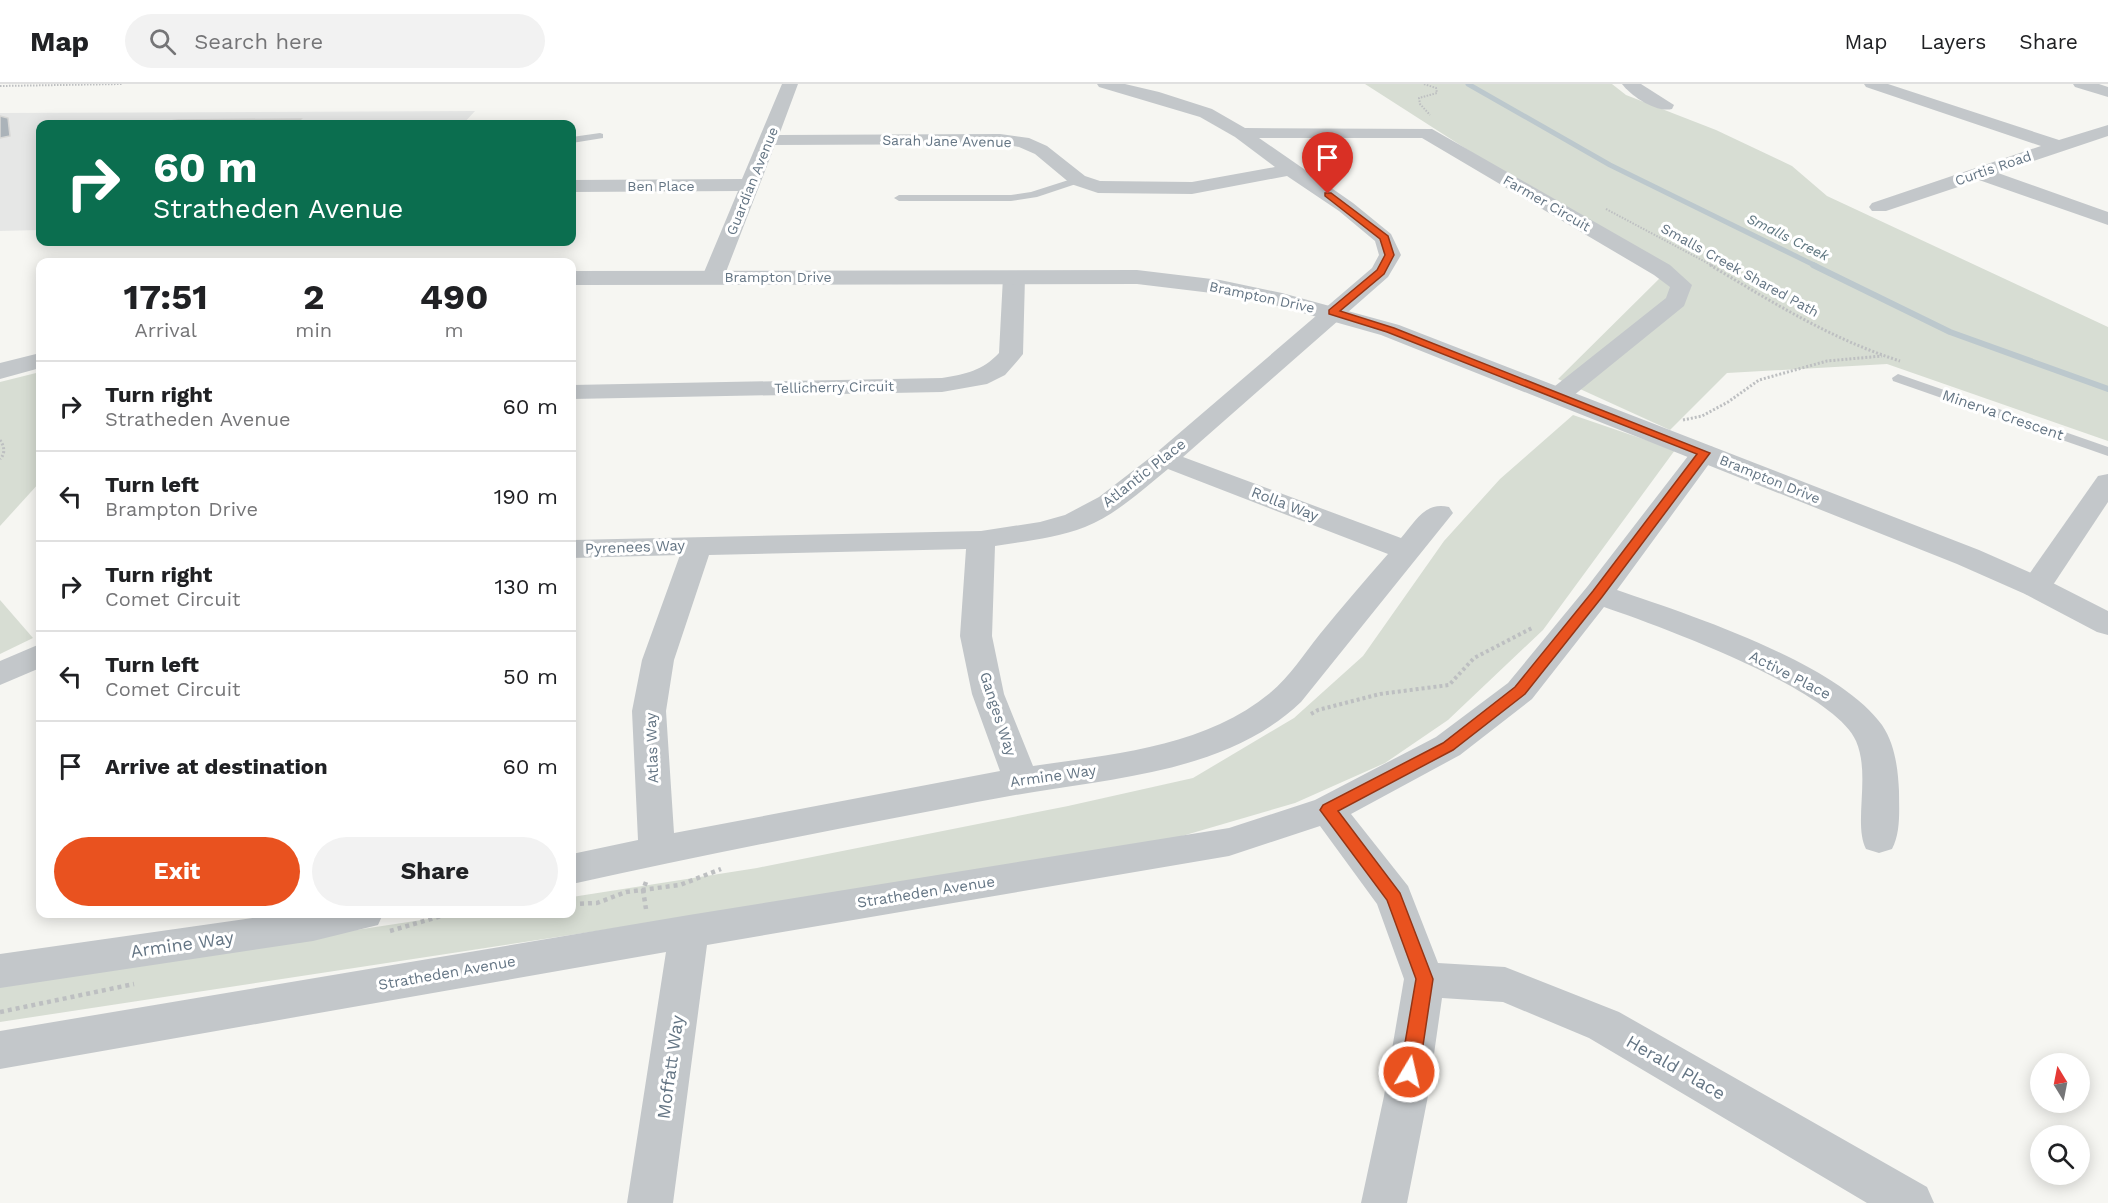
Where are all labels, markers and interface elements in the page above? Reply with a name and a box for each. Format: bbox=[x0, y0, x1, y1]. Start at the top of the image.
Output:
search box bbox=[125, 14, 545, 68]
text: Map bbox=[30, 25, 89, 58]
icon: search bbox=[146, 25, 179, 58]
text: Search here bbox=[194, 29, 323, 54]
text: Map bbox=[1844, 29, 1887, 54]
text: Layers bbox=[1920, 29, 1986, 54]
text: Share bbox=[2019, 29, 2078, 54]
street label: Guardian Avenue bbox=[723, 125, 781, 237]
street label: Sarah Jane Avenue bbox=[882, 132, 1012, 150]
pin bbox=[1302, 132, 1353, 194]
icon: arrive bbox=[1311, 141, 1344, 174]
text: 60 m bbox=[153, 143, 257, 192]
icon: right bbox=[54, 144, 132, 222]
street label: Curtis Road bbox=[1953, 148, 2033, 188]
street label: Farmer Circuit bbox=[1501, 172, 1594, 234]
street label: Ben Place bbox=[627, 178, 695, 194]
text: Stratheden Avenue bbox=[153, 193, 403, 225]
water label: Smalls Creek bbox=[1744, 210, 1832, 264]
street label: Smalls Creek Shared Path bbox=[1658, 220, 1822, 320]
street label: Brampton Drive bbox=[724, 269, 832, 285]
text: 17:51 bbox=[124, 276, 208, 318]
text: 2 bbox=[303, 276, 324, 318]
text: 490 bbox=[420, 276, 488, 318]
street label: Brampton Drive bbox=[1208, 278, 1316, 316]
text: Arrival bbox=[134, 318, 197, 342]
text: min bbox=[295, 318, 332, 342]
text: m bbox=[445, 318, 464, 342]
street label: Tellicherry Circuit bbox=[774, 378, 894, 396]
text: Turn right bbox=[105, 382, 212, 407]
street label: Minerva Crescent bbox=[1940, 386, 2067, 444]
icon: right bbox=[54, 390, 87, 423]
text: 60 m bbox=[502, 394, 558, 419]
text: Stratheden Avenue bbox=[105, 407, 291, 431]
street label: Atlantic Place bbox=[1099, 435, 1189, 511]
street label: Brampton Drive bbox=[1717, 452, 1823, 506]
text: Turn left bbox=[105, 472, 199, 497]
icon: left bbox=[54, 480, 87, 513]
street label: Rolla Way bbox=[1249, 483, 1321, 525]
text: 190 m bbox=[494, 484, 558, 509]
text: Brampton Drive bbox=[105, 497, 258, 521]
street label: Pyrenees Way bbox=[585, 536, 686, 558]
text: Turn right bbox=[105, 562, 212, 587]
icon: right bbox=[54, 570, 87, 603]
text: 130 m bbox=[494, 574, 558, 599]
text: Comet Circuit bbox=[105, 587, 240, 611]
street label: Active Place bbox=[1746, 647, 1834, 703]
text: Turn left bbox=[105, 652, 199, 677]
icon: left bbox=[54, 660, 87, 693]
text: 50 m bbox=[503, 664, 558, 689]
street label: Ganges Way bbox=[976, 670, 1020, 759]
text: Comet Circuit bbox=[105, 677, 240, 701]
street label: Atlas Way bbox=[642, 712, 662, 784]
icon: arrive bbox=[54, 750, 87, 783]
text: Arrive at destination bbox=[105, 754, 328, 779]
text: 60 m bbox=[502, 754, 558, 779]
street label: Armine Way bbox=[1009, 761, 1097, 791]
button: Exit bbox=[54, 837, 300, 906]
button: Share bbox=[312, 837, 558, 906]
street label: Stratheden Avenue bbox=[856, 872, 996, 912]
street label: Armine Way bbox=[129, 926, 236, 962]
street label: Stratheden Avenue bbox=[377, 952, 517, 994]
street label: Moffatt Way bbox=[652, 1013, 688, 1120]
street label: Herald Place bbox=[1623, 1030, 1729, 1104]
position arrow bbox=[1377, 1040, 1441, 1104]
north arrow bbox=[2030, 1053, 2090, 1113]
map controls bbox=[2030, 1053, 2090, 1185]
button: search bbox=[2030, 1125, 2090, 1185]

